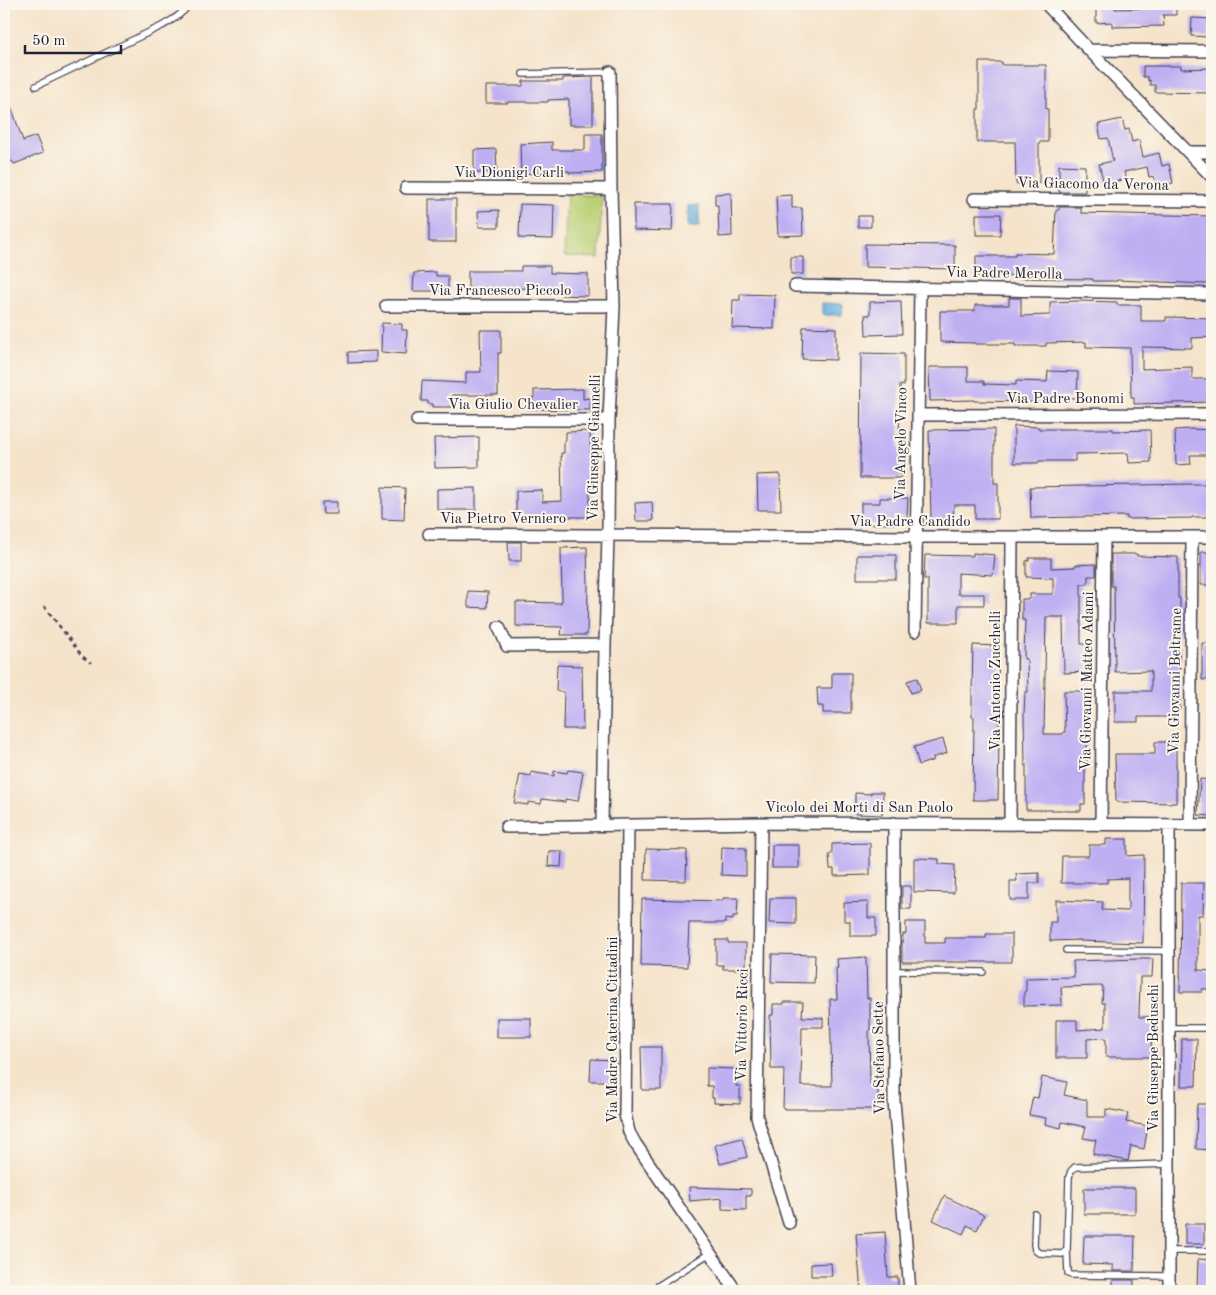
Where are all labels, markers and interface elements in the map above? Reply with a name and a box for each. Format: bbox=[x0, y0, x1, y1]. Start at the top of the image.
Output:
scale bar bbox=[25, 22, 121, 54]
text: 50 m bbox=[32, 34, 66, 49]
street label: Via Dionigi Carli bbox=[454, 166, 564, 181]
street label: Via Giacomo da Verona bbox=[1017, 176, 1170, 194]
street label: Via Padre Merolla bbox=[945, 265, 1063, 283]
street label: Via Francesco Piccolo bbox=[429, 284, 571, 299]
street label: Via Giuseppe Giannelli bbox=[586, 374, 604, 522]
street label: Via Angelo Vinco bbox=[894, 387, 910, 501]
street label: Via Padre Bonomi bbox=[1006, 392, 1124, 407]
street label: Via Giulio Chevalier bbox=[448, 398, 578, 413]
street label: Via Pietro Verniero bbox=[440, 512, 566, 527]
street label: Via Padre Candido bbox=[849, 515, 971, 530]
street label: Via Giovanni Matteo Adami bbox=[1079, 591, 1097, 771]
street label: Via Giovanni Beltrame bbox=[1167, 608, 1185, 754]
street label: Via Antonio Zucchelli bbox=[989, 611, 1004, 751]
street label: Vicolo dei Morti di San Paolo bbox=[765, 801, 953, 816]
street label: Via Madre Caterina Cittadini bbox=[606, 936, 621, 1124]
street label: Via Vittorio Ricci bbox=[735, 968, 751, 1082]
street label: Via Giuseppe Beduschi bbox=[1147, 984, 1162, 1132]
street label: Via Stefano Sette bbox=[872, 1001, 888, 1115]

